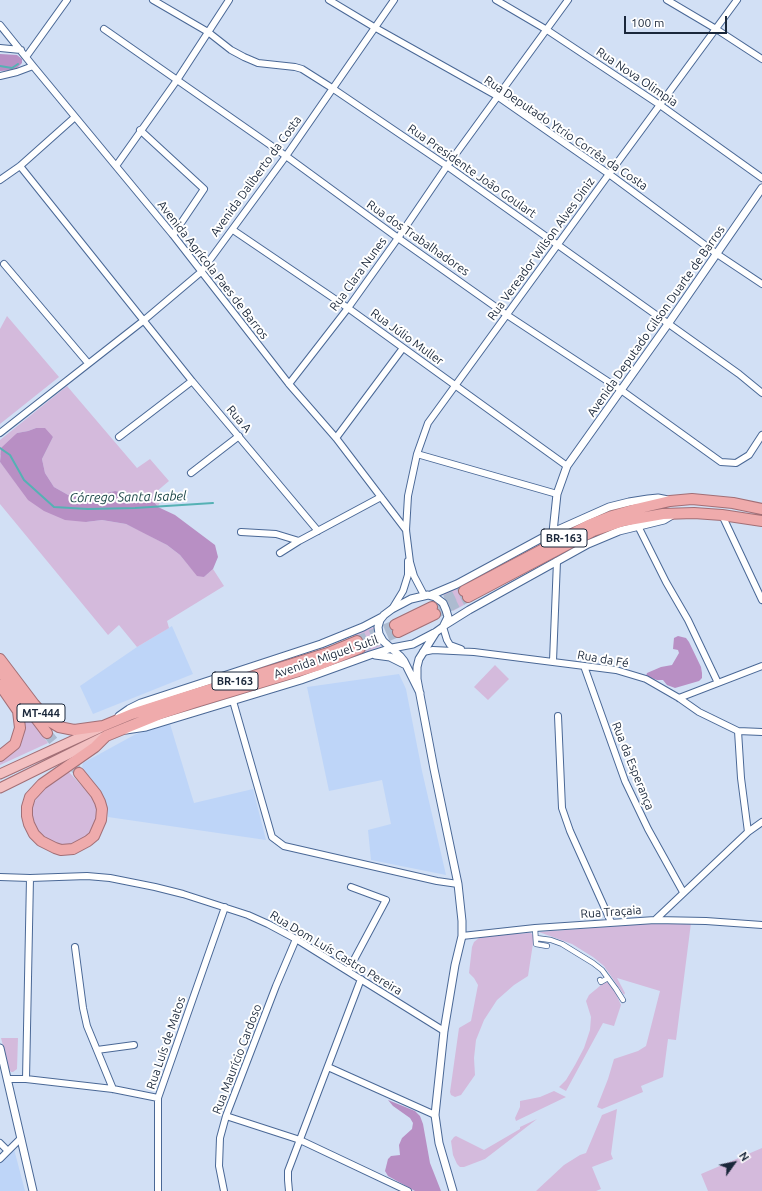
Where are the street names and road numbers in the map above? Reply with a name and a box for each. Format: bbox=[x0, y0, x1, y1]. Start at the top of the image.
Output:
street label: Rua Nova Olimpia bbox=[593, 44, 681, 110]
street label: Rua Deputado Ytrio Corrêa da Costa bbox=[482, 73, 650, 193]
street label: Avenida Daliberto da Costa bbox=[207, 113, 305, 239]
street label: Rua Presidente João Goulart bbox=[405, 121, 539, 221]
street label: Rua Vereador Wilson Alves Diniz bbox=[484, 175, 598, 323]
street label: Rua dos Trabalhadores bbox=[364, 197, 472, 279]
street label: Avenida Agrícola Paes de Barros bbox=[154, 198, 272, 342]
street label: Avenida Deputado Gilson Duarte de Barros bbox=[584, 223, 728, 419]
street label: Rua Clara Nunes bbox=[326, 234, 390, 314]
street label: Rua Júlio Muller bbox=[368, 306, 446, 368]
street label: Rua A bbox=[224, 402, 254, 436]
road number: BR-163 bbox=[541, 529, 587, 547]
street label: Avenida Miguel Sutil bbox=[272, 632, 380, 682]
street label: Rua da Fé bbox=[576, 647, 630, 671]
road number: BR-163 bbox=[212, 672, 258, 690]
road number: MT-444 bbox=[17, 704, 65, 722]
street label: Rua da Esperança bbox=[609, 720, 657, 812]
street label: Rua Traçaia bbox=[580, 903, 642, 921]
street label: Rua Dom Luís Castro Pereira bbox=[267, 908, 405, 998]
street label: Rua Luís de Matos bbox=[143, 995, 189, 1091]
street label: Rua Maurício Cardoso bbox=[209, 1002, 265, 1116]

